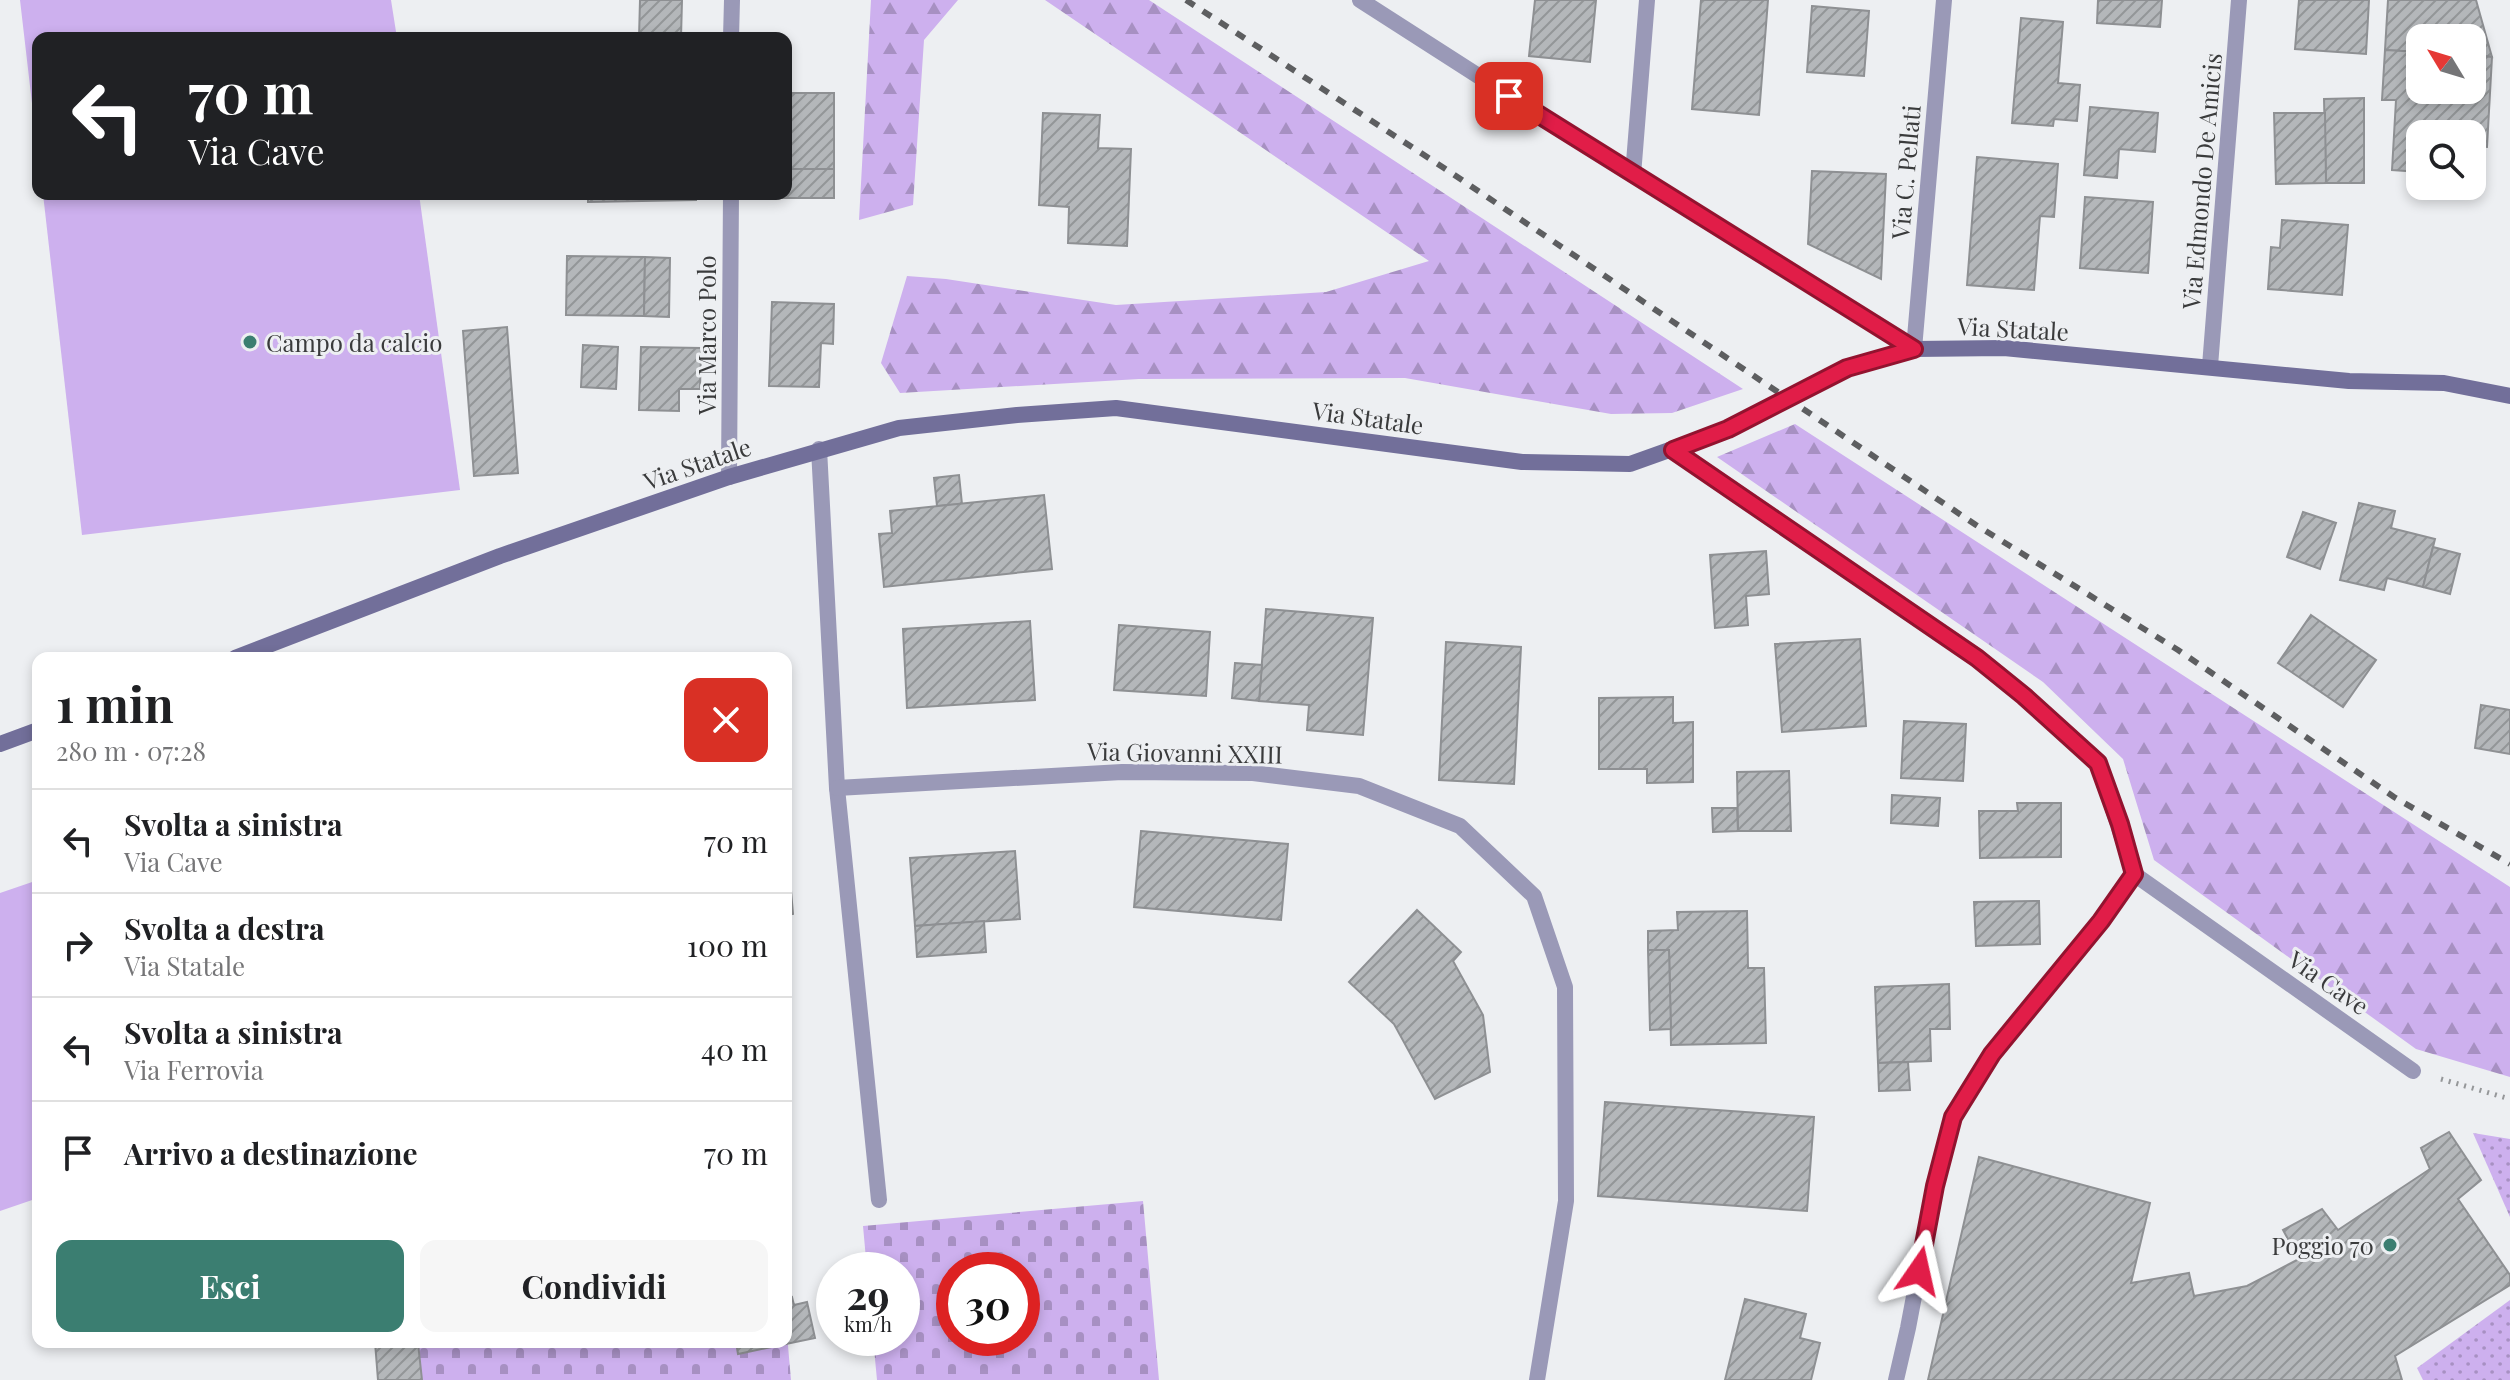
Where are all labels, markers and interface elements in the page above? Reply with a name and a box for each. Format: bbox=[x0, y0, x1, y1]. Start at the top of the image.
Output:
north arrow bbox=[2406, 24, 2486, 104]
map controls bbox=[2406, 24, 2486, 200]
street label: Via Edmondo De Amicis bbox=[2174, 52, 2228, 311]
text: 70 m bbox=[188, 54, 313, 129]
pin bbox=[1475, 62, 1543, 130]
icon: left bbox=[56, 64, 160, 168]
icon: arrive bbox=[1487, 74, 1531, 118]
street label: Via C. Pellati bbox=[1883, 103, 1927, 242]
button: search bbox=[2406, 120, 2486, 200]
text: Via Cave bbox=[188, 126, 325, 174]
street label: Via Marco Polo bbox=[690, 255, 722, 416]
street label: Via Statale bbox=[1955, 309, 2070, 347]
place label: Campo da calcio bbox=[266, 326, 443, 358]
marker: Campo da calcio bbox=[241, 333, 259, 351]
street label: Via Statale bbox=[1309, 393, 1426, 441]
street label: Via Statale bbox=[638, 430, 755, 497]
text: 1 min bbox=[56, 671, 174, 735]
button: close bbox=[684, 678, 768, 762]
text: 280 m · 07:28 bbox=[56, 733, 206, 768]
street label: Via Giovanni XXIII bbox=[1086, 734, 1283, 770]
text: Svolta a sinistra bbox=[124, 804, 343, 844]
icon: left bbox=[56, 819, 100, 863]
text: 70 m bbox=[704, 821, 768, 861]
text: Via Cave bbox=[124, 844, 223, 879]
text: Svolta a destra bbox=[124, 908, 325, 948]
icon: right bbox=[56, 923, 100, 967]
text: 100 m bbox=[687, 925, 768, 965]
street label: Via Cave bbox=[2282, 942, 2376, 1021]
text: Via Statale bbox=[124, 948, 245, 983]
text: Svolta a sinistra bbox=[124, 1012, 343, 1052]
icon: left bbox=[56, 1027, 100, 1071]
text: 40 m bbox=[701, 1029, 768, 1069]
text: Via Ferrovia bbox=[124, 1052, 264, 1087]
icon: arrive bbox=[56, 1131, 100, 1175]
text: Arrivo a destinazione bbox=[124, 1133, 418, 1173]
text: 70 m bbox=[704, 1133, 768, 1173]
position arrow bbox=[1877, 1229, 1961, 1313]
place label: Poggio 70 bbox=[2271, 1229, 2374, 1261]
marker: Poggio 70 bbox=[2381, 1236, 2399, 1254]
button: Esci bbox=[56, 1240, 404, 1332]
button: Condividi bbox=[420, 1240, 768, 1332]
speed limit sign: 30 bbox=[936, 1252, 1040, 1356]
text: 29 bbox=[846, 1267, 890, 1320]
text: km/h bbox=[844, 1310, 892, 1337]

